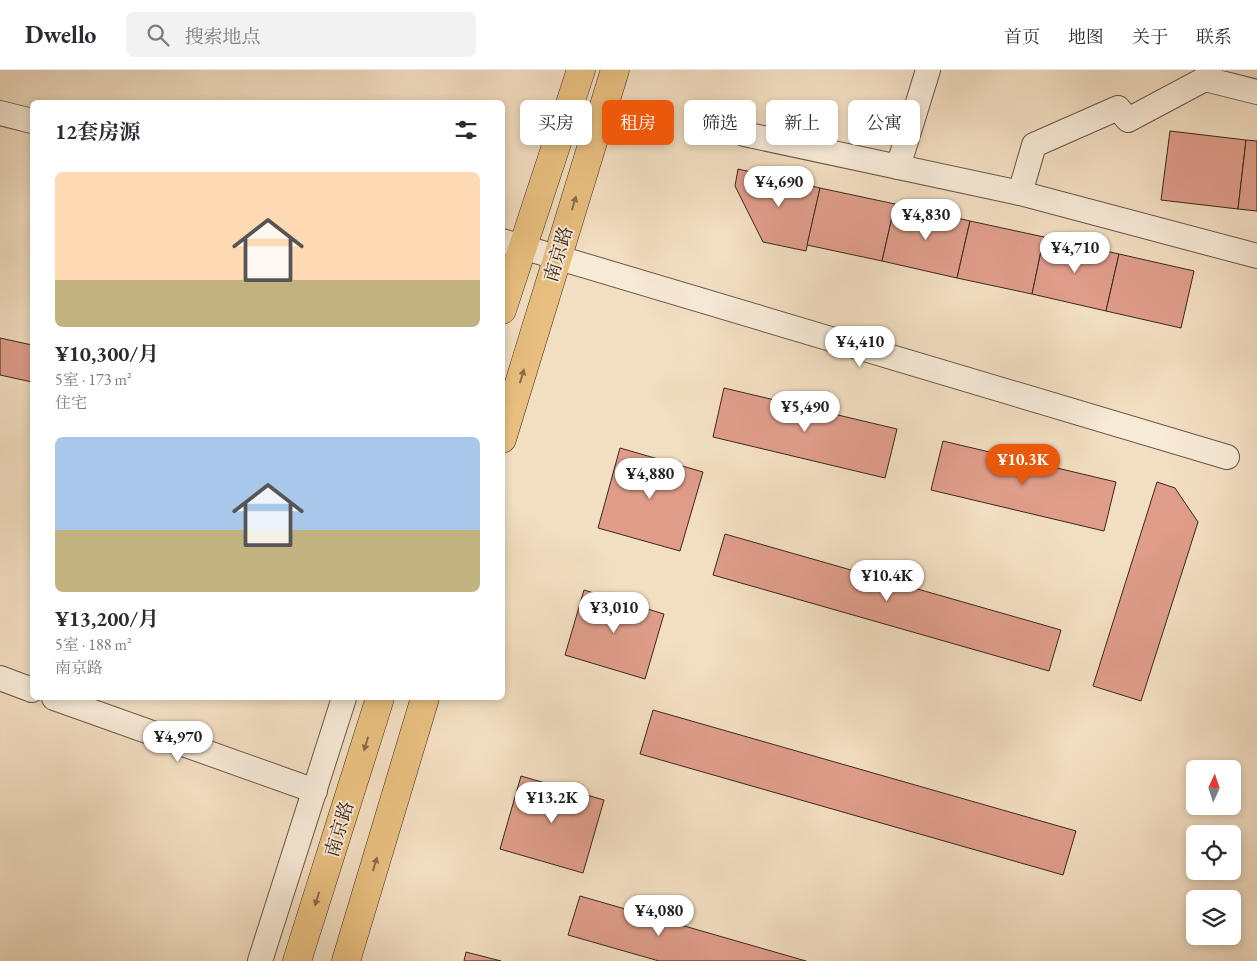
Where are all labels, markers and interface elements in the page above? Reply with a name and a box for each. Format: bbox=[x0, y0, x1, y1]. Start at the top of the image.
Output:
search box bbox=[126, 12, 476, 57]
text: Dwello bbox=[25, 19, 96, 50]
icon: search bbox=[144, 21, 172, 49]
text: 搜索地点 bbox=[184, 24, 260, 49]
text: 首页 bbox=[1004, 25, 1040, 48]
text: 地图 bbox=[1068, 25, 1104, 48]
text: 关于 bbox=[1132, 25, 1168, 48]
text: 联系 bbox=[1196, 25, 1232, 48]
chip: 买房 bbox=[520, 100, 592, 145]
chip: 租房 bbox=[602, 100, 674, 145]
chip: 筛选 bbox=[684, 100, 756, 145]
chip: 新上 bbox=[766, 100, 838, 145]
chip: 公寓 bbox=[848, 100, 920, 145]
icon: filters bbox=[452, 116, 480, 144]
text: 12套房源 bbox=[55, 118, 140, 145]
pin: ¥4,690 bbox=[738, 166, 820, 208]
text: ¥4,690 bbox=[755, 171, 803, 192]
one-way arrow bbox=[570, 196, 578, 211]
pin: ¥4,830 bbox=[885, 198, 967, 241]
text: ¥4,830 bbox=[902, 204, 950, 225]
icon: home bbox=[223, 205, 313, 295]
street label: 南京路 bbox=[538, 223, 578, 285]
pin: ¥4,710 bbox=[1034, 232, 1116, 274]
text: ¥4,710 bbox=[1051, 237, 1099, 258]
pin: ¥4,410 bbox=[819, 326, 901, 368]
text: ¥4,410 bbox=[836, 331, 884, 352]
text: ¥10,300/月 bbox=[55, 340, 159, 367]
one-way arrow bbox=[518, 368, 526, 383]
text: 5室 · 173 m² bbox=[55, 369, 132, 390]
pin: ¥5,490 bbox=[764, 390, 846, 433]
text: 住宅 bbox=[55, 392, 87, 413]
text: ¥5,490 bbox=[781, 396, 829, 417]
pin: ¥10.3K bbox=[982, 444, 1064, 486]
text: ¥10.3K bbox=[997, 449, 1049, 470]
pin: ¥4,880 bbox=[609, 458, 691, 500]
text: ¥4,880 bbox=[626, 463, 674, 484]
icon: home bbox=[223, 470, 313, 560]
pin: ¥10.4K bbox=[846, 560, 928, 602]
text: ¥10.4K bbox=[861, 565, 913, 586]
pin: ¥3,010 bbox=[573, 592, 655, 634]
text: ¥3,010 bbox=[590, 597, 638, 618]
text: ¥13,200/月 bbox=[55, 605, 159, 632]
text: 5室 · 188 m² bbox=[55, 634, 132, 655]
text: 南京路 bbox=[55, 657, 103, 678]
pin: ¥4,970 bbox=[137, 720, 219, 763]
text: ¥4,970 bbox=[154, 726, 202, 747]
one-way arrow bbox=[361, 737, 369, 752]
north arrow bbox=[1186, 760, 1241, 815]
map controls bbox=[1186, 760, 1241, 945]
pin: ¥13.2K bbox=[511, 782, 593, 824]
text: ¥13.2K bbox=[526, 787, 578, 808]
street label: 南京路 bbox=[319, 798, 359, 860]
button: locate bbox=[1186, 825, 1241, 880]
one-way arrow bbox=[371, 856, 379, 871]
button: layers bbox=[1186, 890, 1241, 945]
one-way arrow bbox=[312, 892, 320, 907]
pin: ¥4,080 bbox=[618, 894, 700, 937]
text: ¥4,080 bbox=[635, 900, 683, 921]

